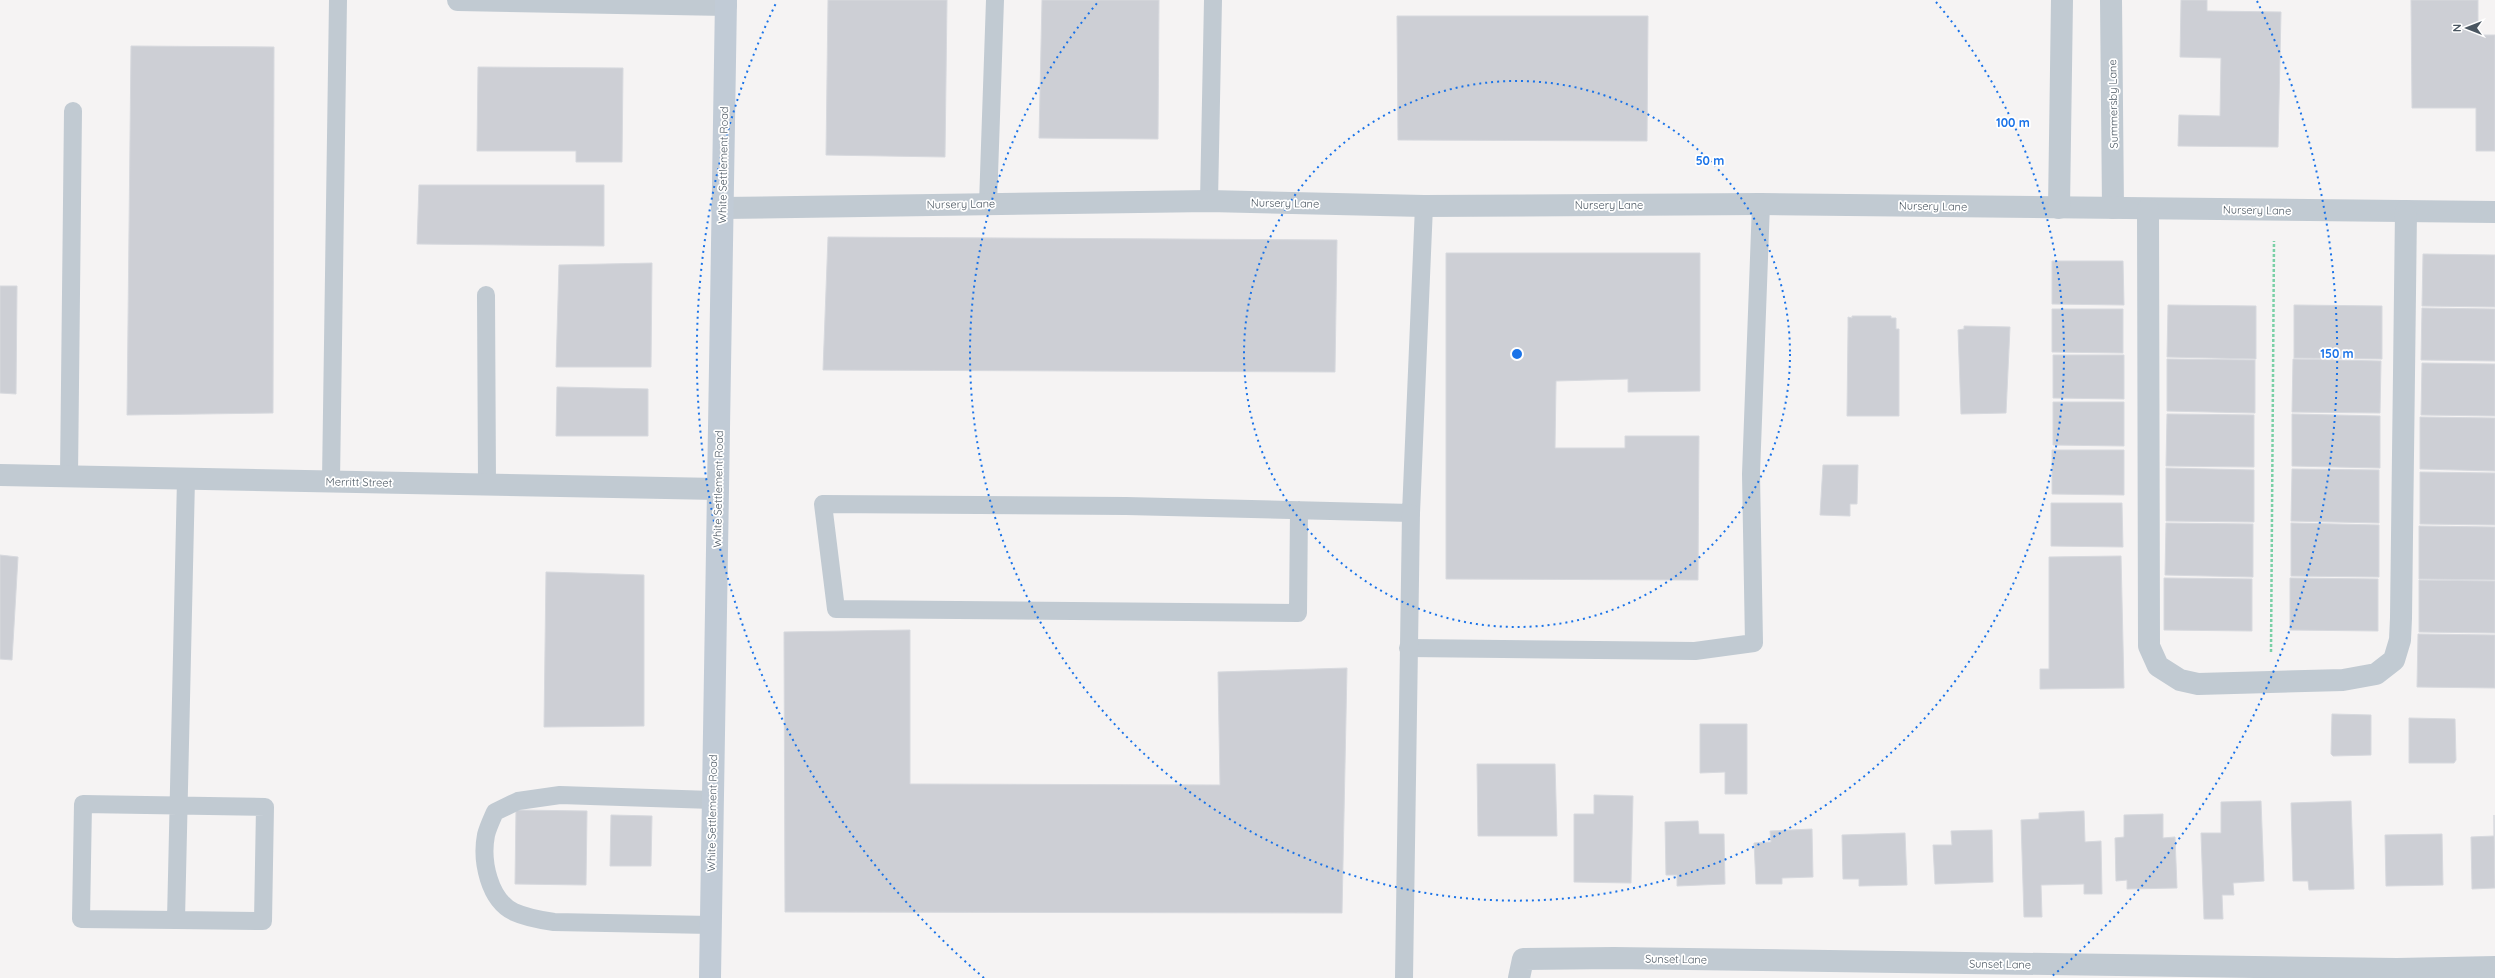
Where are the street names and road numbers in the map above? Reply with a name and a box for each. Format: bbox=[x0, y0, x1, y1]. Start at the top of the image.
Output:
street label: Summersby Lane bbox=[2105, 59, 2121, 149]
street label: White Settlement Road bbox=[715, 106, 731, 224]
street label: Nursery Lane bbox=[1251, 195, 1319, 211]
street label: Nursery Lane bbox=[927, 196, 995, 212]
street label: Nursery Lane bbox=[1575, 198, 1643, 212]
street label: Nursery Lane bbox=[1899, 198, 1967, 214]
street label: Nursery Lane bbox=[2223, 202, 2291, 218]
street label: White Settlement Road bbox=[710, 430, 726, 548]
street label: Merritt Street bbox=[326, 474, 393, 490]
street label: White Settlement Road bbox=[704, 754, 720, 872]
street label: Sunset Lane bbox=[1645, 951, 1707, 967]
street label: Sunset Lane bbox=[1969, 956, 2031, 972]

